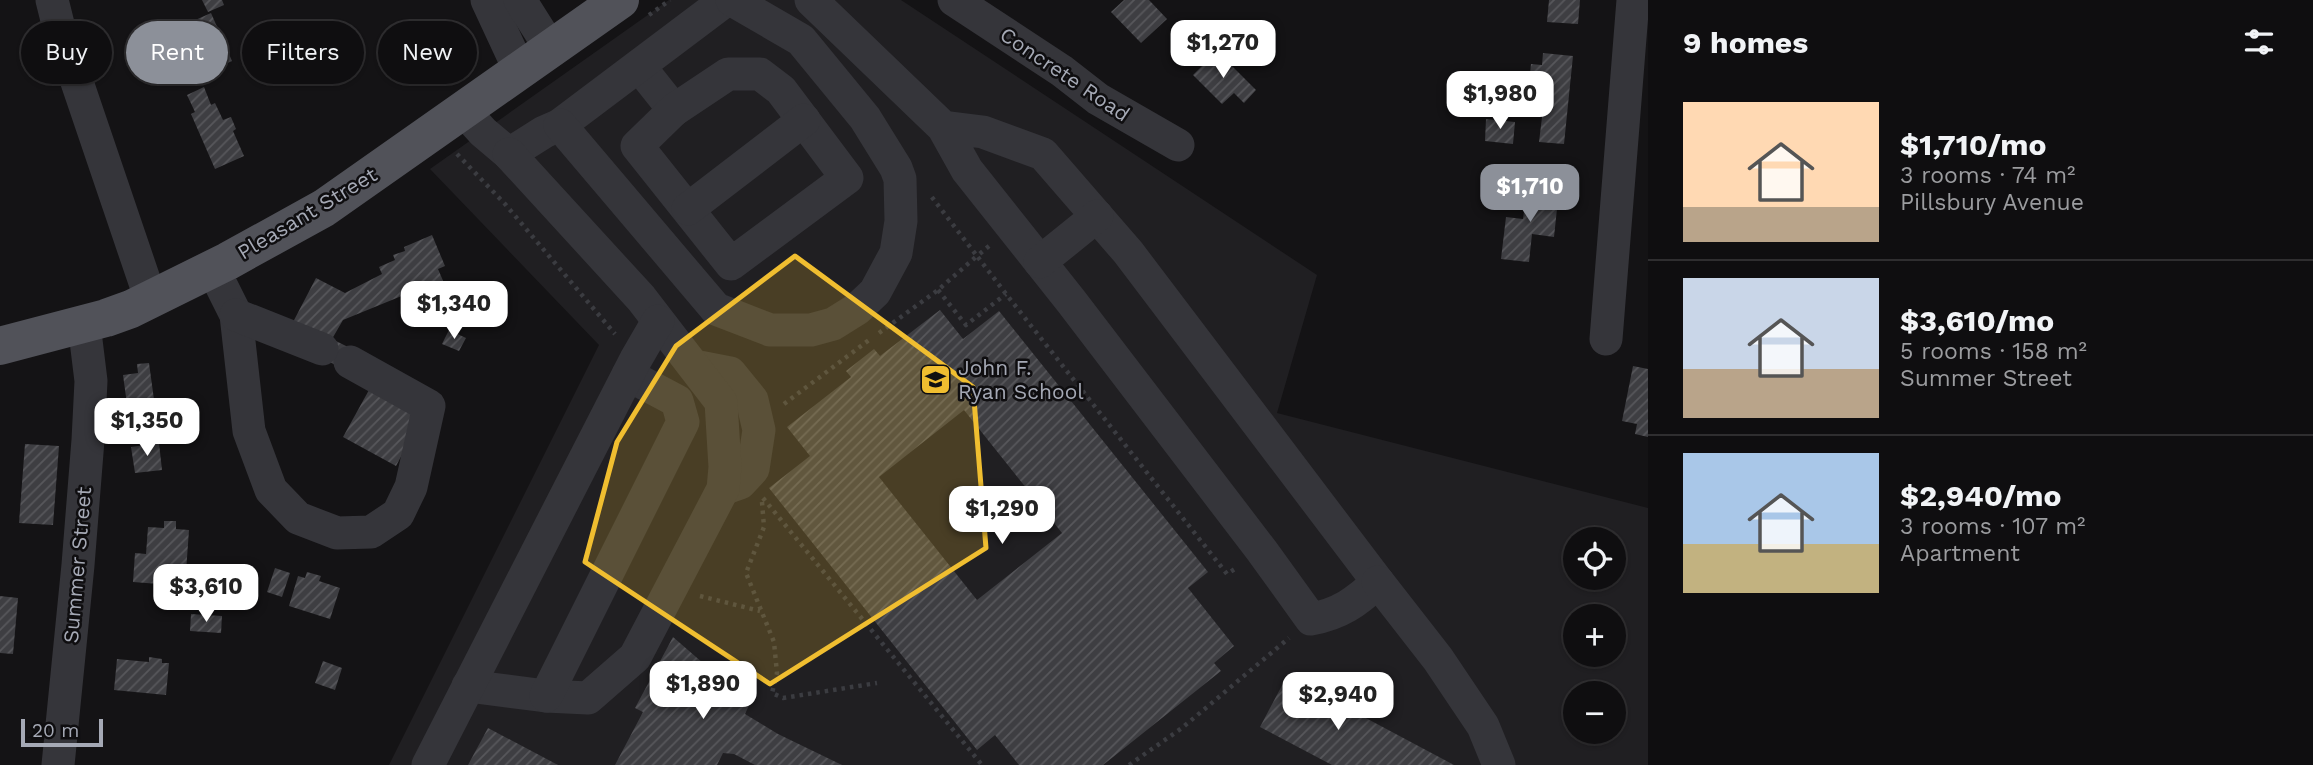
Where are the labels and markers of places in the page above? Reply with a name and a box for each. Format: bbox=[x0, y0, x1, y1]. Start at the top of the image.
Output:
pin: $1,270 bbox=[1166, 20, 1280, 80]
pin: $1,980 bbox=[1443, 72, 1557, 131]
pin: $1,710 bbox=[1473, 164, 1587, 224]
pin: $1,340 bbox=[397, 282, 511, 341]
place label: John F. Ryan School bbox=[958, 355, 1084, 404]
school or university icon: John F. Ryan School bbox=[918, 362, 952, 396]
pin: $1,350 bbox=[90, 398, 204, 458]
pin: $1,290 bbox=[945, 486, 1059, 546]
pin: $3,610 bbox=[149, 564, 263, 624]
pin: $1,890 bbox=[646, 662, 760, 721]
pin: $2,940 bbox=[1281, 672, 1395, 732]

